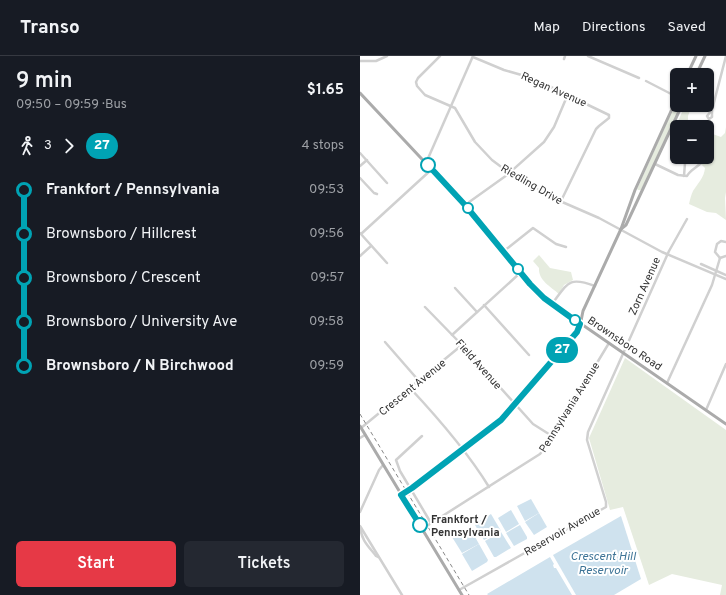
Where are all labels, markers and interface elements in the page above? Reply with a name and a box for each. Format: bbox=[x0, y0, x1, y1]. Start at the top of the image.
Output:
text: Transo bbox=[20, 16, 80, 40]
text: Map bbox=[534, 19, 560, 36]
text: Directions bbox=[582, 19, 646, 36]
text: Saved bbox=[668, 19, 706, 36]
text: 9 min bbox=[16, 68, 73, 95]
map controls bbox=[670, 68, 714, 164]
button: + bbox=[670, 68, 714, 112]
street label: Regan Avenue bbox=[519, 69, 589, 111]
text: $1.65 bbox=[307, 81, 344, 100]
text: 09:50 – 09:59 · Bus bbox=[16, 97, 127, 113]
button: − bbox=[670, 120, 714, 164]
icon: walk bbox=[16, 135, 38, 157]
icon: forward bbox=[58, 135, 80, 157]
text: 27 bbox=[94, 137, 110, 154]
text: 3 bbox=[44, 138, 52, 154]
text: 4 stops bbox=[302, 138, 344, 154]
unlabelled marker bbox=[420, 157, 436, 173]
street label: Riedling Drive bbox=[498, 161, 565, 208]
text: Frankfort / Pennsylvania bbox=[46, 181, 220, 200]
text: 09:53 bbox=[309, 182, 344, 198]
unlabelled marker bbox=[462, 202, 474, 214]
text: Brownsboro / Hillcrest bbox=[46, 225, 197, 244]
text: 09:56 bbox=[309, 226, 344, 242]
street label: Zorn Avenue bbox=[626, 255, 664, 318]
unlabelled marker bbox=[512, 263, 524, 275]
text: Brownsboro / Crescent bbox=[46, 269, 201, 288]
text: 09:57 bbox=[310, 270, 344, 286]
text: Brownsboro / University Ave bbox=[46, 313, 237, 332]
text: 09:58 bbox=[309, 314, 344, 330]
unlabelled marker bbox=[569, 314, 581, 326]
street label: Brownsboro Road bbox=[584, 314, 664, 374]
street label: Field Avenue bbox=[452, 337, 505, 393]
line badge: 27 bbox=[544, 337, 580, 363]
text: 27 bbox=[554, 341, 570, 358]
street label: Crescent Avenue bbox=[376, 356, 449, 419]
text: Brownsboro / N Birchwood bbox=[46, 357, 234, 376]
text: 09:59 bbox=[309, 358, 344, 374]
street label: Pennsylvania Avenue bbox=[536, 360, 603, 455]
street label: Reservoir Avenue bbox=[522, 504, 603, 559]
place label: Frankfort / Pennsylvania bbox=[431, 513, 500, 540]
marker: Frankfort / Pennsylvania bbox=[412, 517, 428, 533]
button: Start bbox=[16, 541, 176, 587]
button: Tickets bbox=[184, 541, 344, 587]
water label: Crescent Hill Reservoir bbox=[570, 549, 637, 579]

